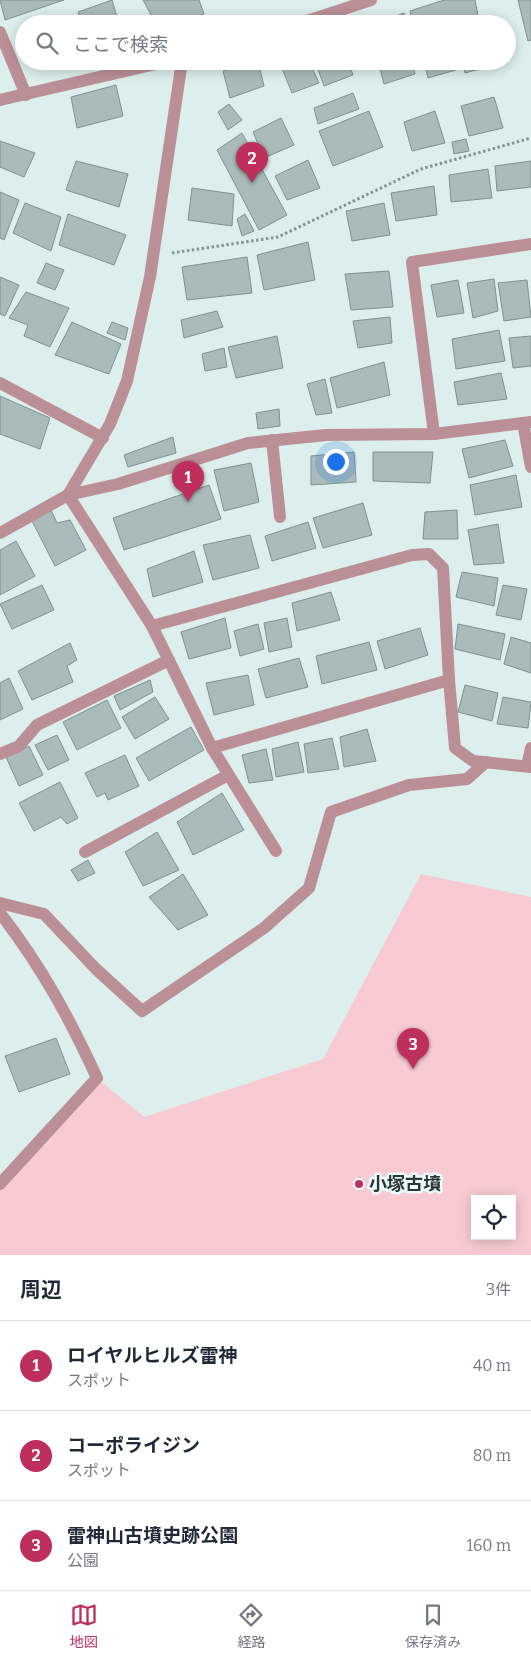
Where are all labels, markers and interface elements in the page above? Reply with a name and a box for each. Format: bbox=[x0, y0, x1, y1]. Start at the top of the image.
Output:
search box bbox=[15, 15, 516, 70]
icon: search bbox=[33, 29, 61, 57]
text: ここで検索 bbox=[73, 33, 168, 56]
pin: 2 bbox=[236, 142, 268, 183]
your location bbox=[323, 449, 349, 475]
pin: 1 bbox=[172, 461, 204, 502]
pin: 3 bbox=[397, 1028, 429, 1069]
place label: 小塚古墳 bbox=[369, 1173, 441, 1195]
marker: 小塚古墳 bbox=[353, 1178, 365, 1190]
map controls bbox=[471, 1195, 516, 1240]
button: locate bbox=[471, 1195, 516, 1240]
text: 周辺 bbox=[20, 1277, 62, 1303]
text: 3件 bbox=[486, 1280, 511, 1299]
text: ロイヤルヒルズ雷神 bbox=[67, 1344, 237, 1367]
text: 1 bbox=[33, 1356, 39, 1375]
text: 40 m bbox=[473, 1356, 511, 1375]
text: スポット bbox=[67, 1371, 131, 1390]
text: コーポライジン bbox=[67, 1434, 200, 1457]
text: 2 bbox=[31, 1446, 41, 1465]
text: 80 m bbox=[473, 1446, 511, 1465]
text: スポット bbox=[67, 1461, 131, 1480]
text: 雷神山古墳史跡公園 bbox=[67, 1524, 238, 1547]
text: 3 bbox=[31, 1536, 41, 1555]
text: 160 m bbox=[466, 1536, 511, 1555]
text: 公園 bbox=[67, 1551, 99, 1570]
tab: 地図 bbox=[70, 1601, 98, 1651]
tab: 経路 bbox=[237, 1601, 265, 1651]
tab: 保存済み bbox=[405, 1601, 461, 1651]

